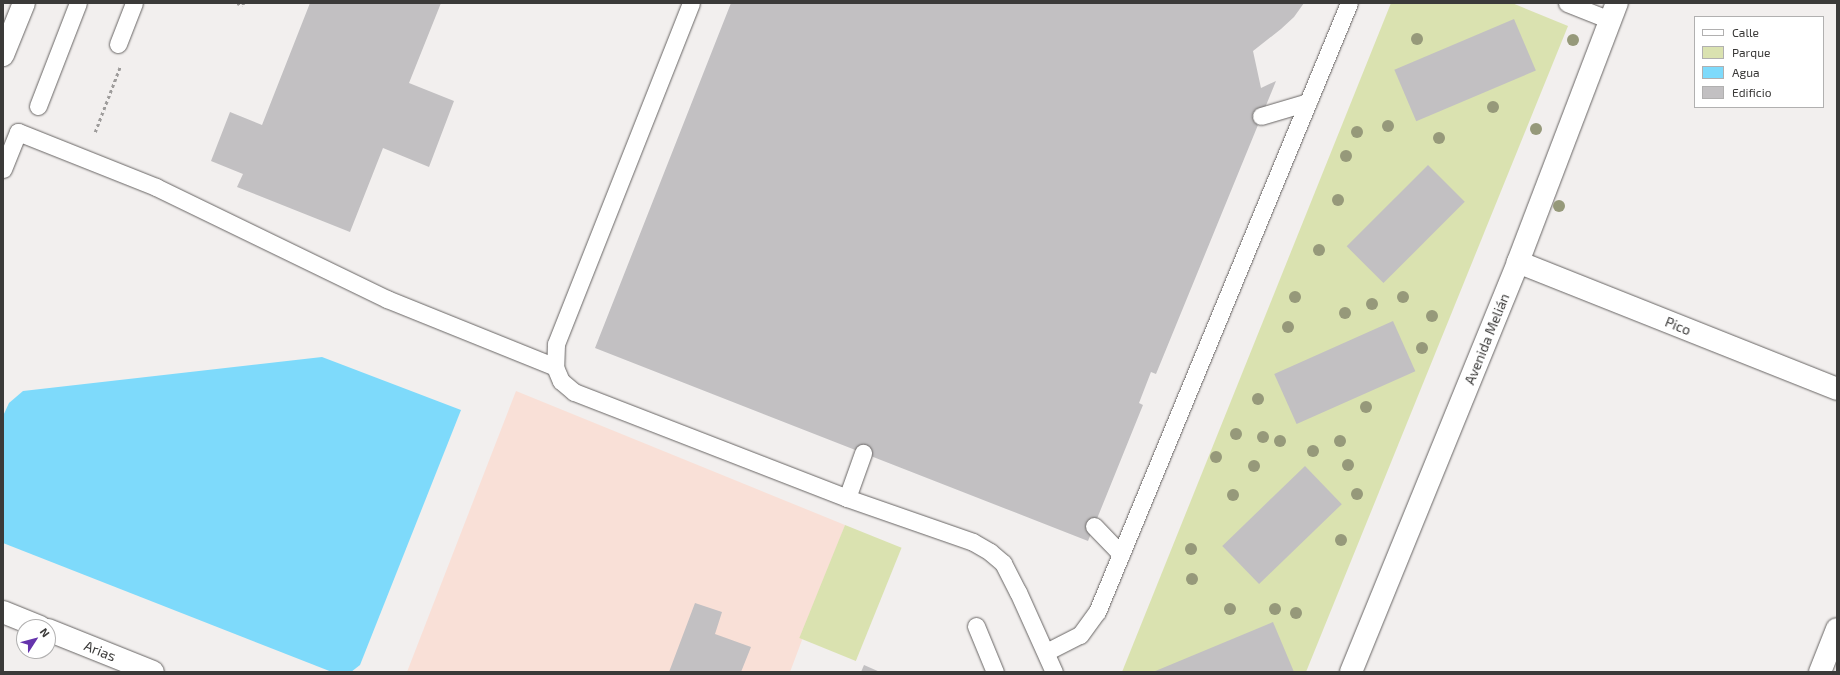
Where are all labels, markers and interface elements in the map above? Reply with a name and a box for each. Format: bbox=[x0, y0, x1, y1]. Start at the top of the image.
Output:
legend bbox=[1694, 16, 1824, 108]
text: Calle bbox=[1732, 25, 1759, 39]
text: Parque bbox=[1732, 45, 1770, 59]
text: Agua bbox=[1732, 65, 1760, 79]
text: Edificio bbox=[1732, 85, 1772, 99]
street label: Avenida Melián bbox=[1461, 291, 1513, 387]
street label: Pico bbox=[1663, 313, 1693, 339]
north arrow bbox=[16, 619, 56, 659]
text: N bbox=[38, 625, 53, 639]
street label: Arias bbox=[82, 637, 118, 665]

